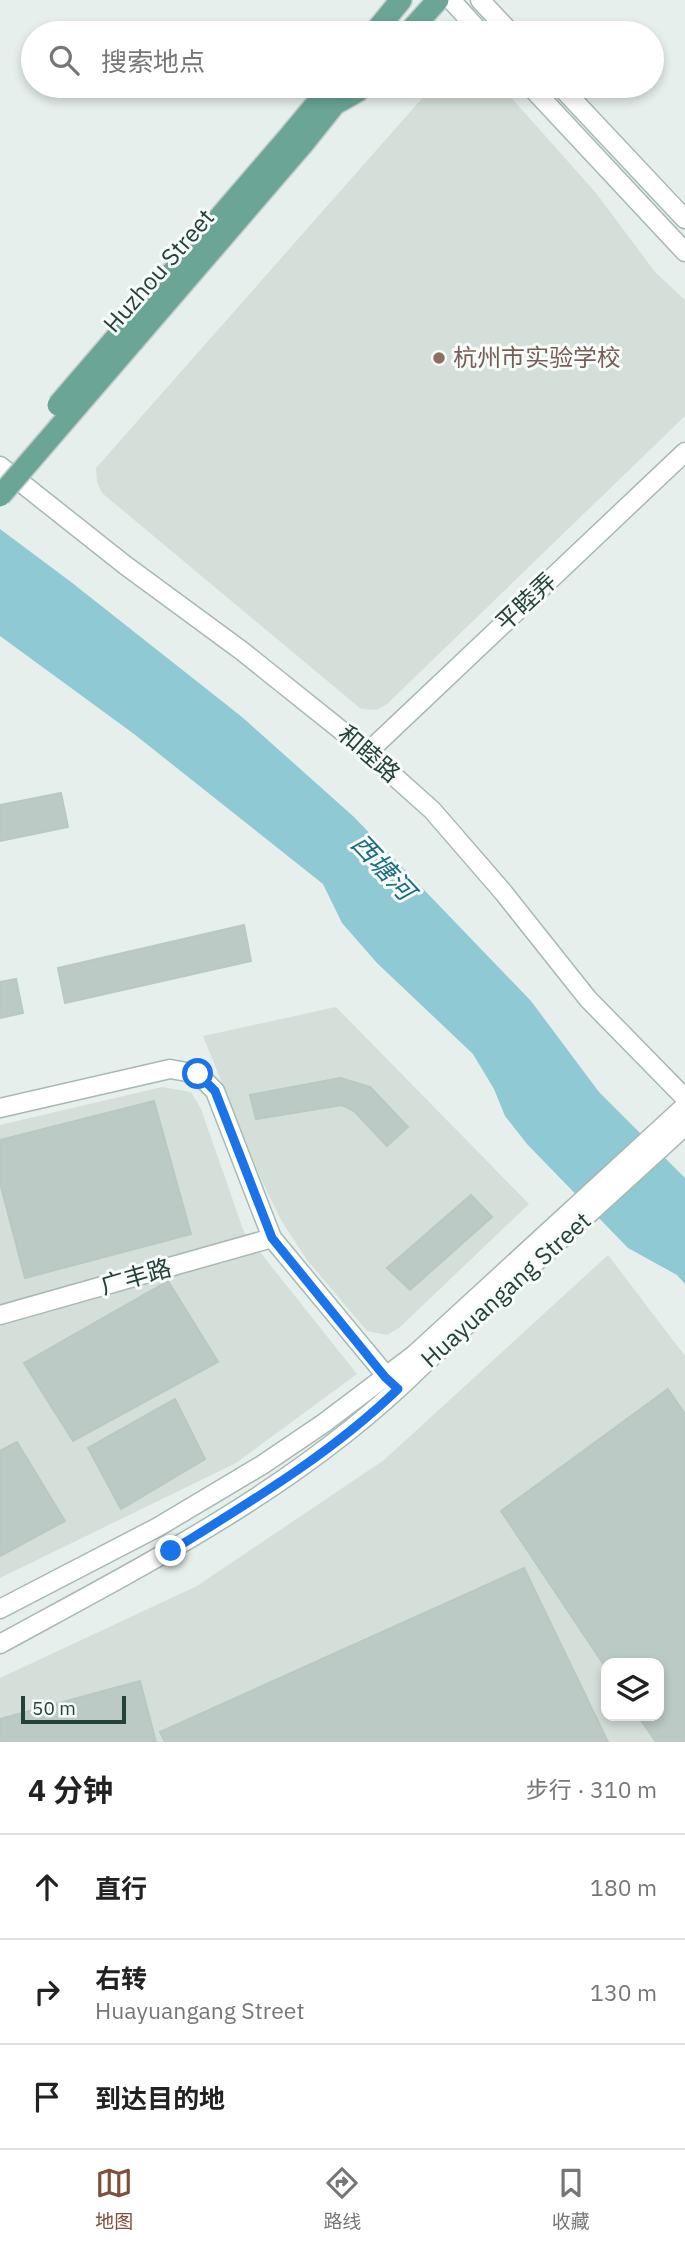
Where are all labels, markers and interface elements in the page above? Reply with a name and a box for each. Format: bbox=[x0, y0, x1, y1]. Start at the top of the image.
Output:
search box bbox=[21, 21, 664, 98]
icon: search bbox=[45, 41, 83, 79]
text: 搜索地点 bbox=[101, 44, 205, 78]
street label: Huzhou Street bbox=[96, 202, 221, 339]
place label: 杭州市实验学校 bbox=[453, 341, 621, 373]
marker: 杭州市实验学校 bbox=[431, 350, 447, 366]
street label: 平睦弄 bbox=[488, 565, 563, 638]
street label: 和睦路 bbox=[332, 718, 407, 789]
water label: 西塘河 bbox=[345, 826, 426, 910]
route start bbox=[182, 1058, 213, 1089]
street label: Huayuangang Street bbox=[413, 1204, 597, 1374]
street label: 广丰路 bbox=[97, 1251, 175, 1301]
route end bbox=[155, 1535, 186, 1566]
map controls bbox=[601, 1658, 664, 1721]
button: layers bbox=[601, 1658, 664, 1721]
scale bar bbox=[21, 1693, 126, 1725]
text: 50 m bbox=[32, 1696, 76, 1720]
text: 4 分钟 bbox=[28, 1770, 113, 1809]
text: 步行 · 310 m bbox=[526, 1774, 657, 1804]
icon: ahead bbox=[28, 1868, 66, 1906]
text: 直行 bbox=[95, 1871, 147, 1905]
text: 180 m bbox=[590, 1872, 657, 1902]
text: 右转 bbox=[95, 1961, 147, 1995]
icon: right bbox=[28, 1973, 66, 2011]
text: 130 m bbox=[590, 1977, 657, 2007]
text: Huayuangang Street bbox=[95, 1995, 304, 2025]
icon: arrive bbox=[28, 2078, 66, 2116]
text: 到达目的地 bbox=[95, 2081, 225, 2115]
tab: 地图 bbox=[95, 2164, 133, 2233]
tab: 路线 bbox=[323, 2164, 362, 2233]
tab: 收藏 bbox=[552, 2164, 590, 2233]

